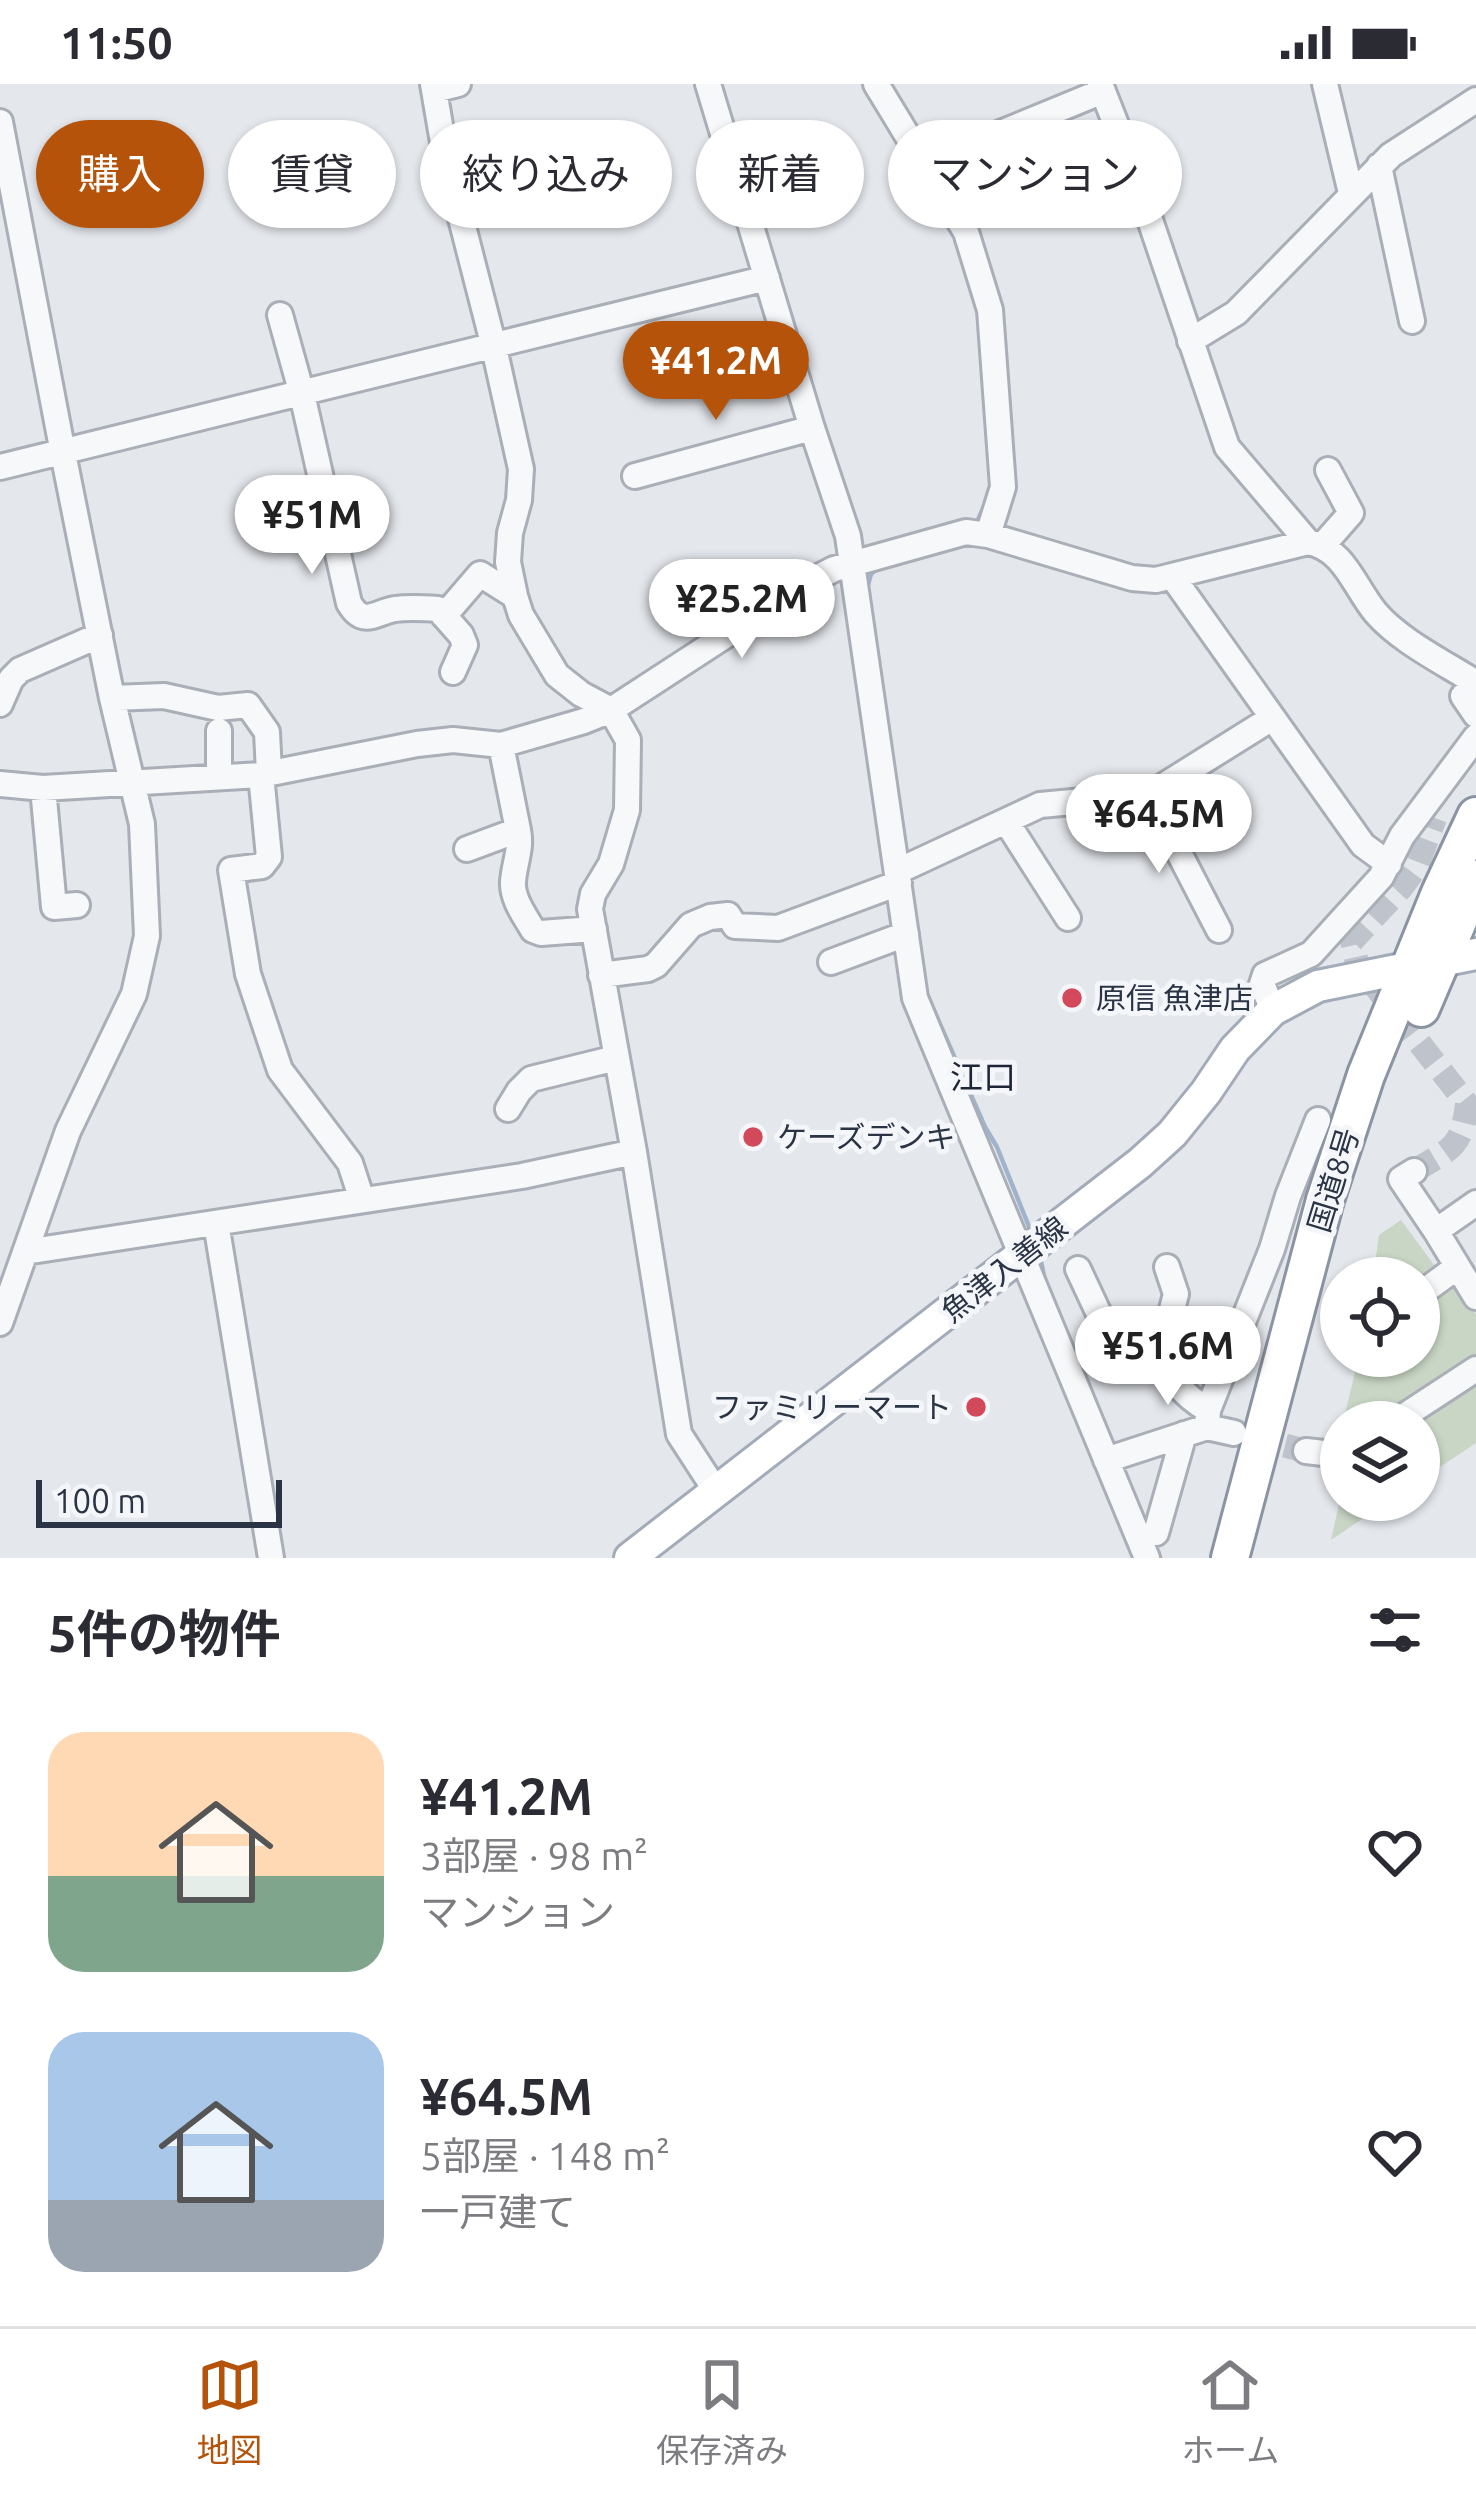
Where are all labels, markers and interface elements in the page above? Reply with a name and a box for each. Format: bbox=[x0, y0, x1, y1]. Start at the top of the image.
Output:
text: 11:50 bbox=[60, 17, 173, 68]
chip: 購入 bbox=[36, 120, 204, 228]
chip: 賃貸 bbox=[228, 120, 396, 228]
chip: 絞り込み bbox=[420, 120, 672, 228]
chip: 新着 bbox=[696, 120, 864, 228]
chip: マンション bbox=[888, 120, 1182, 228]
pin: ¥41.2M bbox=[618, 321, 814, 423]
text: ¥41.2M bbox=[650, 338, 782, 381]
pin: ¥51M bbox=[241, 475, 383, 577]
text: ¥51M bbox=[262, 492, 362, 535]
pin: ¥25.2M bbox=[644, 559, 840, 661]
text: ¥25.2M bbox=[676, 576, 808, 619]
pin: ¥64.5M bbox=[1061, 774, 1257, 876]
text: ¥64.5M bbox=[1093, 791, 1225, 834]
place label: 原信 魚津店 bbox=[1096, 981, 1253, 1015]
marker: 原信 魚津店 bbox=[1059, 985, 1085, 1011]
district label: 江口 bbox=[950, 1058, 1016, 1095]
place label: ケーズデンキ bbox=[777, 1120, 956, 1154]
marker: ケーズデンキ bbox=[740, 1124, 766, 1150]
street label: 国道8号 bbox=[1301, 1124, 1365, 1236]
street label: 魚津入善線 bbox=[934, 1209, 1074, 1329]
map controls bbox=[1320, 1257, 1440, 1521]
button: locate bbox=[1320, 1257, 1440, 1377]
pin: ¥51.6M bbox=[1070, 1306, 1266, 1408]
text: ¥51.6M bbox=[1102, 1323, 1234, 1366]
place label: ファミリーマート bbox=[712, 1390, 952, 1424]
marker: ファミリーマート bbox=[963, 1394, 989, 1420]
button: layers bbox=[1320, 1401, 1440, 1521]
scale bar bbox=[36, 1474, 282, 1527]
text: 100 m bbox=[54, 1482, 146, 1519]
icon: filters bbox=[1362, 1597, 1428, 1663]
text: 5件の物件 bbox=[48, 1604, 281, 1662]
text: ¥41.2M bbox=[420, 1767, 593, 1825]
icon: home bbox=[144, 1780, 288, 1924]
icon: heart bbox=[1362, 1819, 1428, 1885]
text: 3部屋 · 98 m² bbox=[420, 1834, 648, 1877]
text: マンション bbox=[420, 1890, 615, 1933]
text: ¥64.5M bbox=[420, 2067, 593, 2125]
icon: home bbox=[144, 2080, 288, 2224]
icon: heart bbox=[1362, 2119, 1428, 2185]
text: 5部屋 · 148 m² bbox=[420, 2134, 670, 2177]
text: 一戸建て bbox=[420, 2190, 576, 2233]
tab: 地図 bbox=[197, 2352, 263, 2472]
tab: 保存済み bbox=[656, 2352, 788, 2472]
tab: ホーム bbox=[1181, 2352, 1279, 2472]

